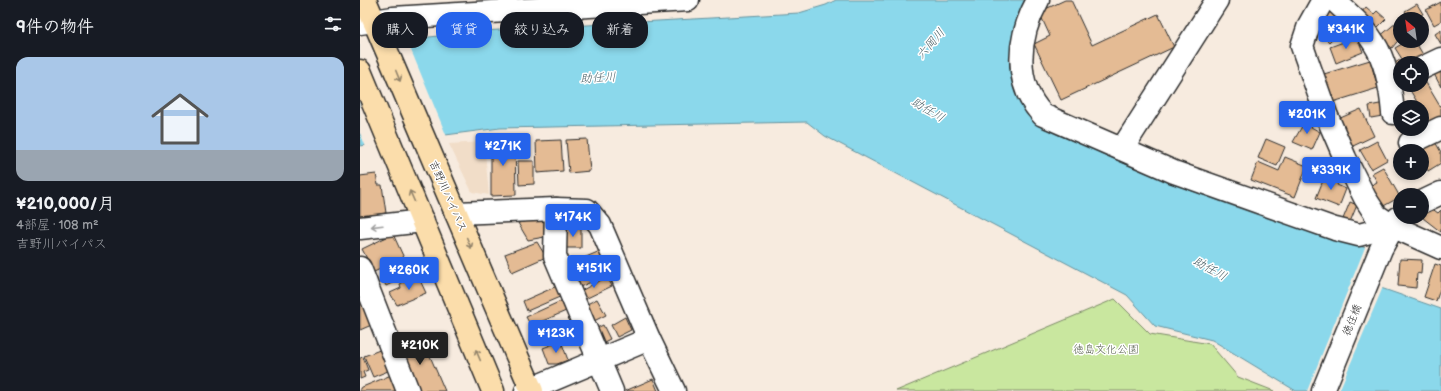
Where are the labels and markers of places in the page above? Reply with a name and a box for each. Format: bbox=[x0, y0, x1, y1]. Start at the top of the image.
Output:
pin: ¥341K bbox=[1318, 16, 1374, 50]
pin: ¥201K bbox=[1279, 101, 1335, 135]
pin: ¥271K bbox=[475, 133, 531, 167]
pin: ¥339K bbox=[1303, 157, 1359, 191]
pin: ¥174K bbox=[545, 204, 601, 238]
pin: ¥151K bbox=[566, 255, 622, 289]
pin: ¥260K bbox=[381, 257, 437, 291]
pin: ¥123K bbox=[528, 320, 584, 354]
pin: ¥210K bbox=[392, 332, 448, 366]

